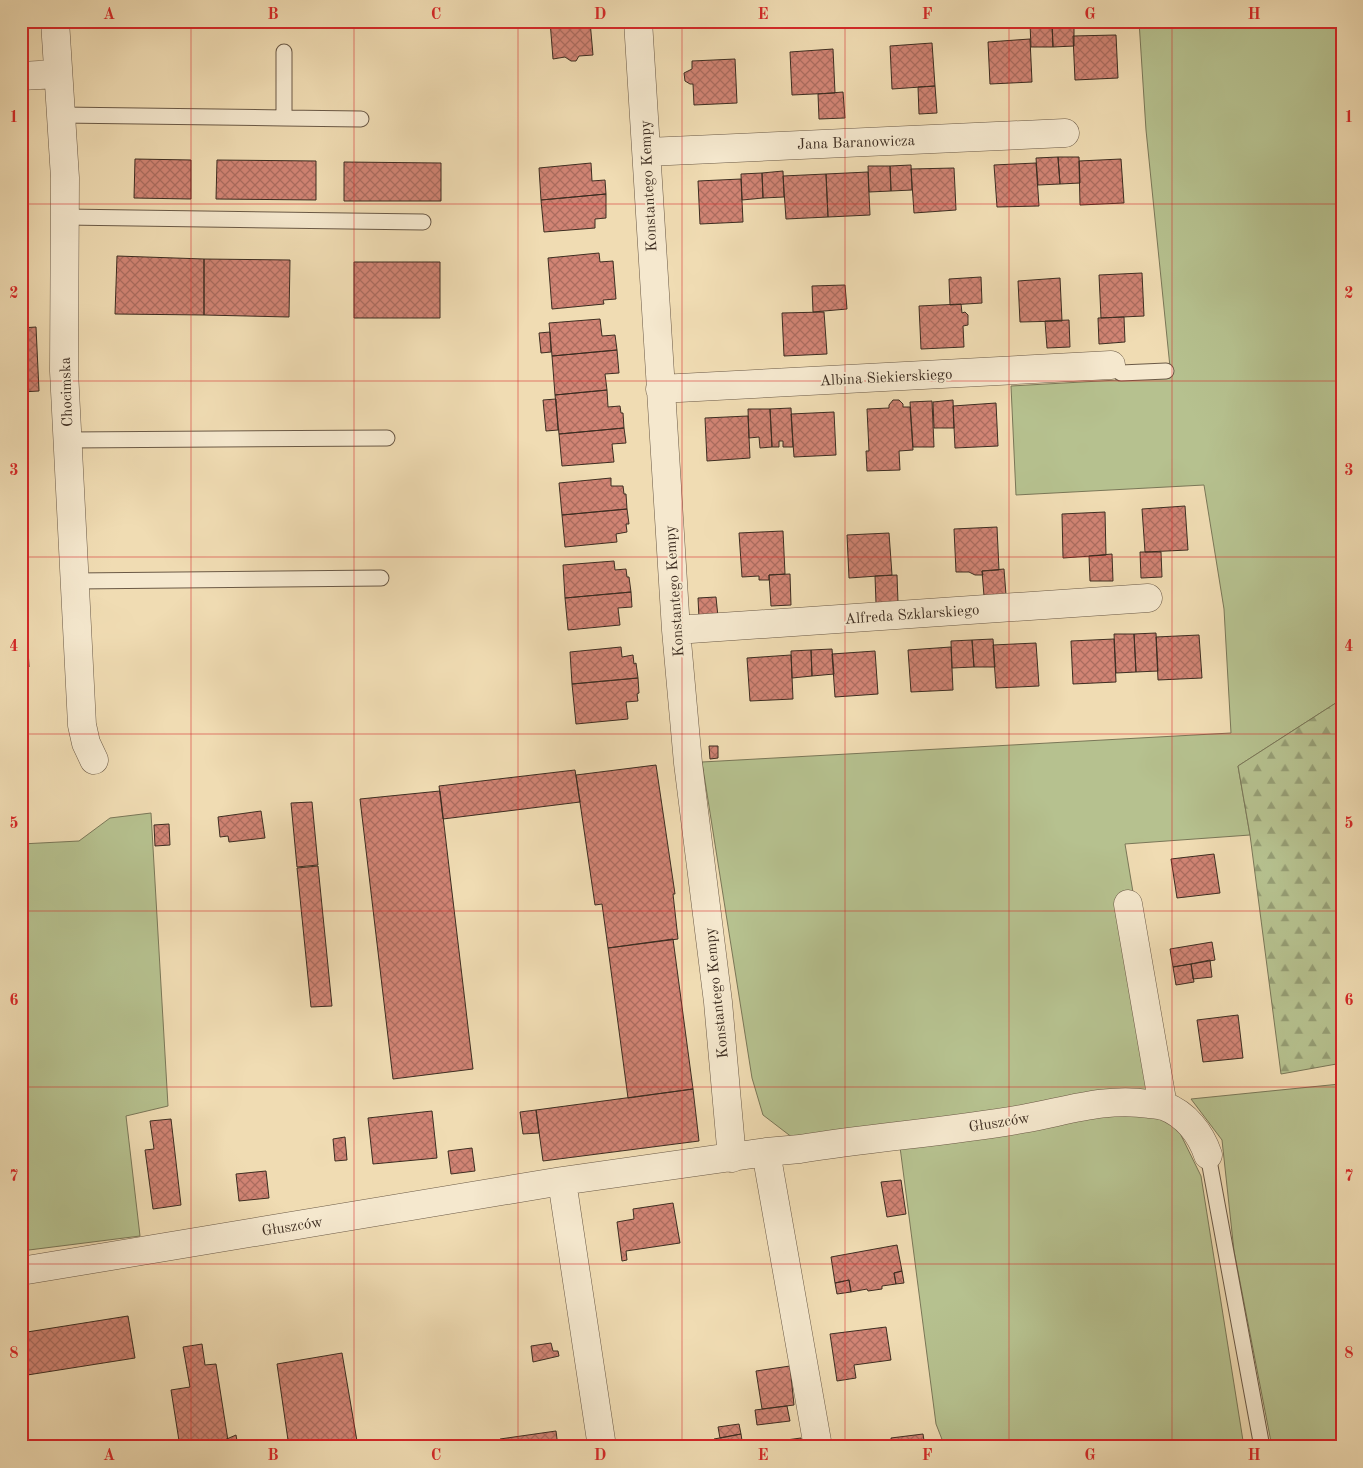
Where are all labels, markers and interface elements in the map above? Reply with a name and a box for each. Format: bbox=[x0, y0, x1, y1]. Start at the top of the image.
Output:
text: A bbox=[103, 7, 115, 23]
text: B bbox=[267, 7, 279, 23]
text: C bbox=[431, 7, 441, 23]
text: D bbox=[594, 7, 606, 23]
text: E bbox=[757, 7, 769, 23]
text: F bbox=[922, 7, 933, 23]
text: G bbox=[1084, 7, 1096, 23]
text: H bbox=[1247, 7, 1261, 23]
text: 1 bbox=[9, 110, 19, 126]
text: 1 bbox=[1344, 110, 1354, 126]
street label: Konstantego Kempy bbox=[639, 120, 660, 252]
street label: Jana Baranowicza bbox=[797, 134, 916, 153]
text: 2 bbox=[9, 286, 19, 302]
text: 2 bbox=[1344, 286, 1354, 302]
street label: Chocimska bbox=[59, 356, 76, 427]
street label: Albina Siekierskiego bbox=[819, 368, 953, 389]
text: 3 bbox=[9, 463, 19, 479]
text: 3 bbox=[1344, 463, 1354, 479]
street label: Konstantego Kempy bbox=[663, 525, 688, 657]
street label: Alfreda Szklarskiego bbox=[844, 603, 980, 628]
text: 4 bbox=[9, 639, 19, 655]
text: 4 bbox=[1344, 639, 1354, 655]
text: 5 bbox=[9, 816, 19, 832]
text: 5 bbox=[1344, 816, 1354, 832]
street label: Konstantego Kempy bbox=[703, 926, 732, 1059]
text: 6 bbox=[9, 993, 19, 1009]
text: 6 bbox=[1344, 993, 1354, 1009]
street label: Głuszców bbox=[968, 1111, 1031, 1136]
text: 7 bbox=[9, 1169, 19, 1185]
text: 7 bbox=[1344, 1169, 1354, 1185]
street label: Głuszców bbox=[261, 1215, 324, 1240]
text: 8 bbox=[9, 1346, 19, 1362]
text: 8 bbox=[1344, 1346, 1354, 1362]
text: A bbox=[103, 1448, 115, 1464]
text: B bbox=[267, 1448, 279, 1464]
text: C bbox=[431, 1448, 441, 1464]
text: D bbox=[594, 1448, 606, 1464]
text: E bbox=[757, 1448, 769, 1464]
text: F bbox=[922, 1448, 933, 1464]
text: G bbox=[1084, 1448, 1096, 1464]
text: H bbox=[1247, 1448, 1261, 1464]

